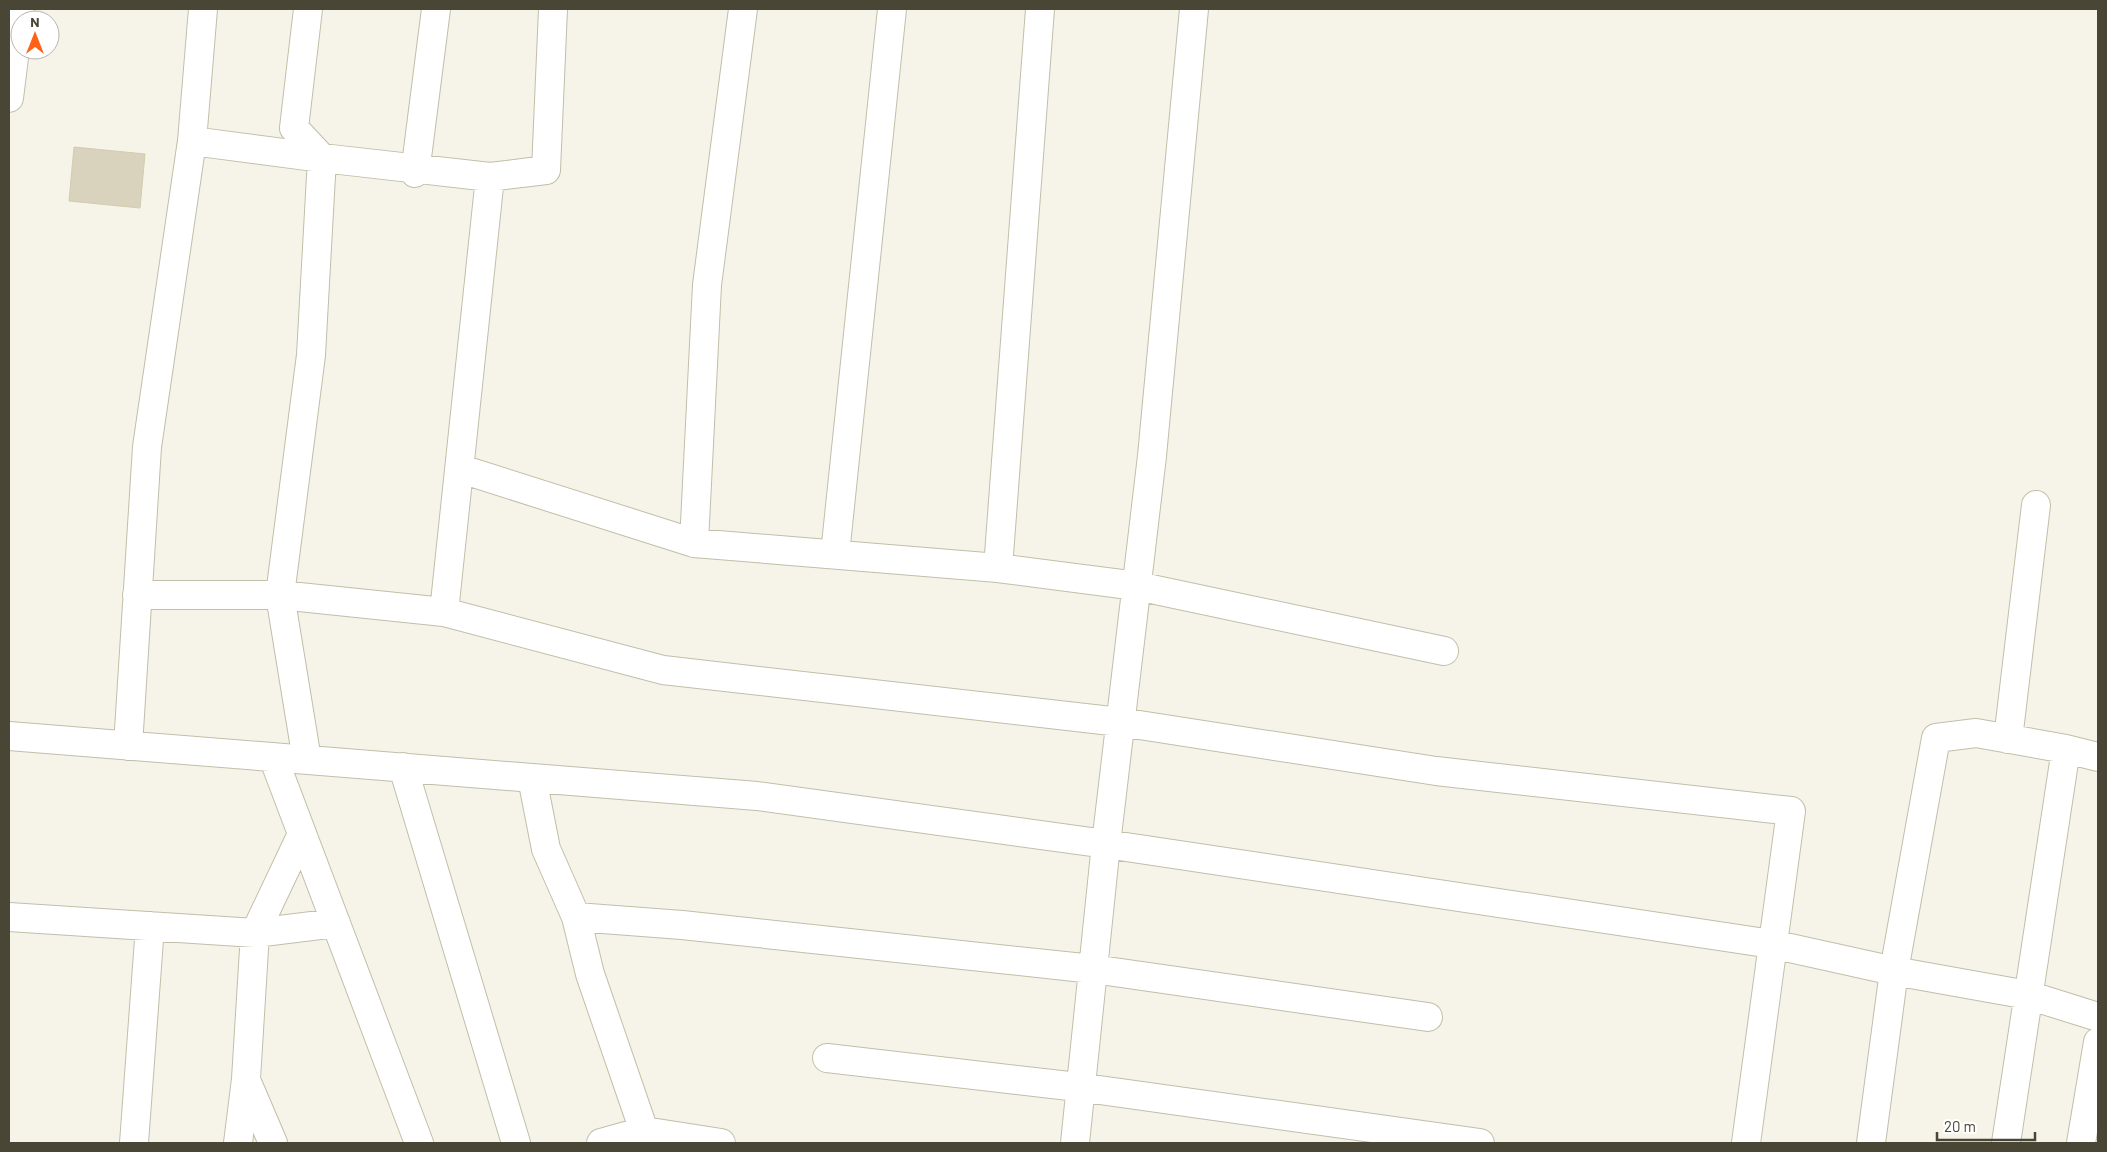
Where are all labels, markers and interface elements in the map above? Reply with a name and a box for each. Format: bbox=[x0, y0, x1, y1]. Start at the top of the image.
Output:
north arrow bbox=[10, 10, 60, 60]
text: N bbox=[30, 13, 40, 30]
scale bar bbox=[1937, 1110, 2034, 1142]
text: 20 m bbox=[1944, 1117, 1976, 1135]

